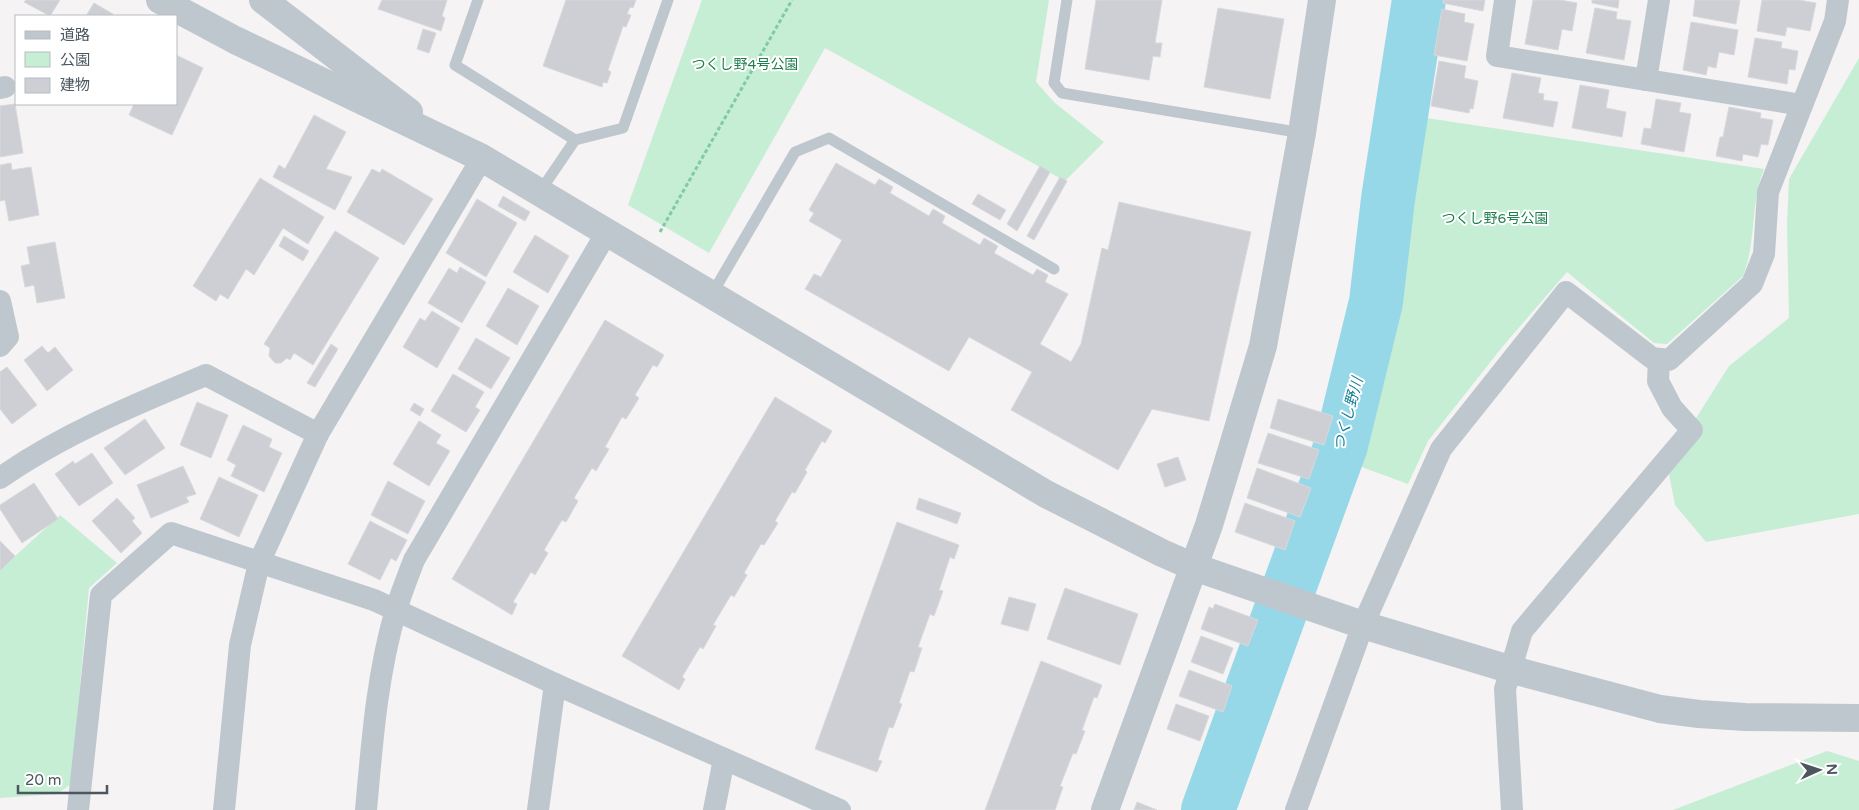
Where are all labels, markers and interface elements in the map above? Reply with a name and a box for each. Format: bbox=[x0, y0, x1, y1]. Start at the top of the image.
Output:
legend bbox=[15, 15, 178, 105]
text: 道路 bbox=[60, 26, 90, 44]
text: 公園 bbox=[60, 51, 90, 69]
park label: つくし野4号公園 bbox=[692, 56, 798, 73]
text: 建物 bbox=[60, 76, 90, 94]
park label: つくし野6号公園 bbox=[1442, 210, 1548, 227]
water label: つくし野川 bbox=[1330, 374, 1367, 453]
north arrow bbox=[1794, 745, 1844, 795]
scale bar bbox=[18, 762, 106, 794]
text: N bbox=[1823, 763, 1840, 775]
text: 20 m bbox=[25, 771, 62, 789]

